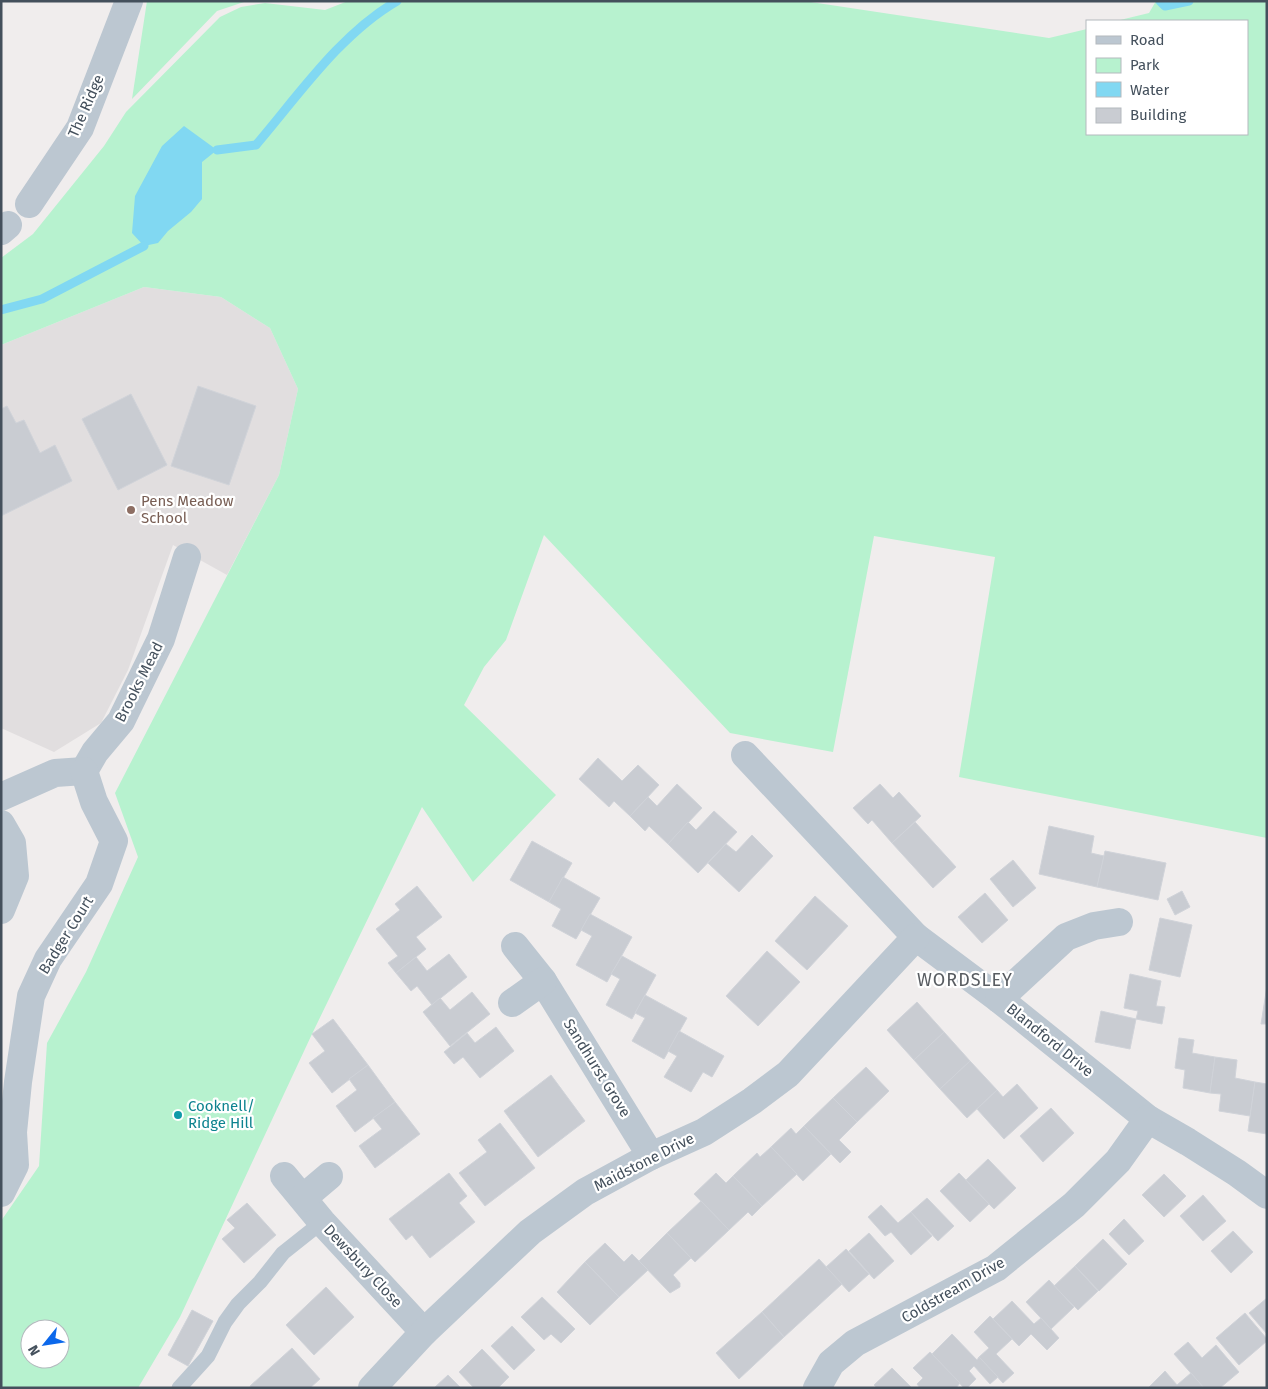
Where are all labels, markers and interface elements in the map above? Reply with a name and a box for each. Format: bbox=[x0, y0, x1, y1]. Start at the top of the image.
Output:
legend bbox=[1086, 20, 1248, 135]
text: Road bbox=[1130, 31, 1165, 49]
text: Park bbox=[1130, 56, 1160, 74]
street label: The Ridge bbox=[64, 72, 108, 140]
text: Water bbox=[1130, 81, 1169, 99]
text: Building bbox=[1130, 106, 1186, 124]
place label: Pens Meadow School bbox=[141, 492, 234, 527]
marker: Pens Meadow School bbox=[125, 504, 137, 516]
street label: Brooks Mead bbox=[111, 639, 167, 725]
street label: Badger Court bbox=[35, 892, 97, 977]
district label: WORDSLEY bbox=[917, 969, 1013, 991]
street label: Blandford Drive bbox=[1003, 1000, 1097, 1080]
street label: Sandhurst Grove bbox=[560, 1015, 634, 1121]
place label: Cooknell/ Ridge Hill bbox=[188, 1097, 255, 1132]
marker: Cooknell/ Ridge Hill bbox=[172, 1109, 184, 1121]
street label: Maidstone Drive bbox=[591, 1129, 697, 1195]
street label: Dewsbury Close bbox=[320, 1221, 406, 1311]
street label: Coldstream Drive bbox=[898, 1253, 1008, 1327]
north arrow bbox=[20, 1319, 70, 1369]
text: N bbox=[24, 1342, 44, 1359]

